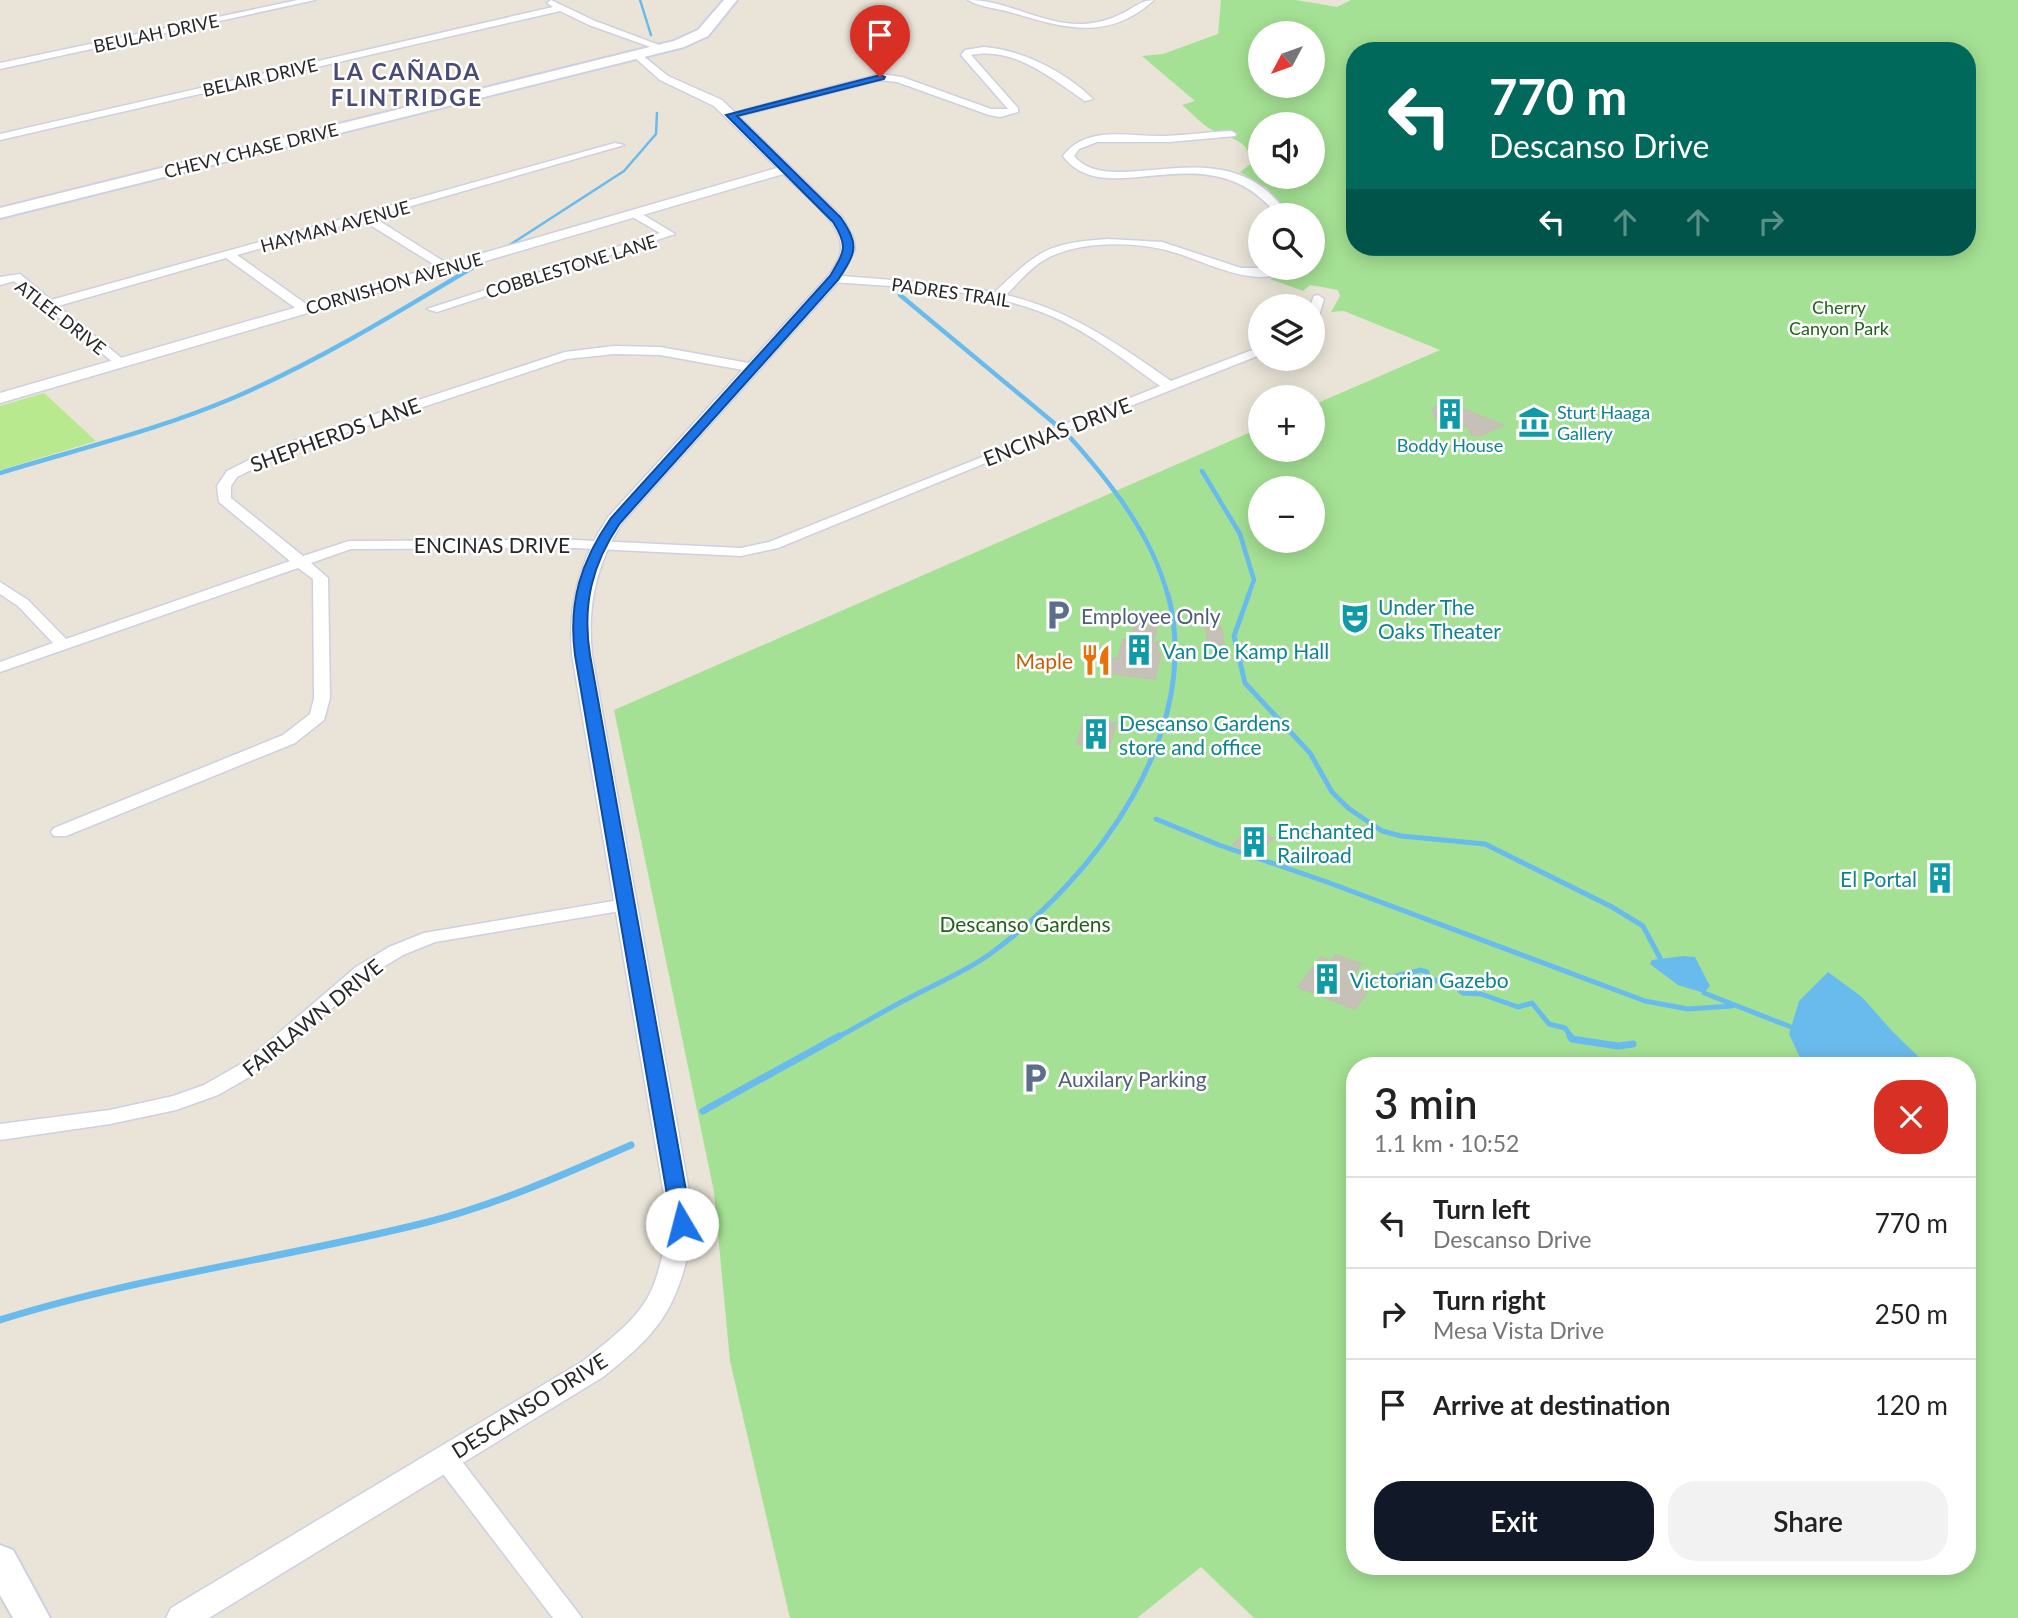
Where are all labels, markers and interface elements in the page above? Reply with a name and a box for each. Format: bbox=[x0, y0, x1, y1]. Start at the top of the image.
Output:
pin bbox=[850, 5, 910, 77]
street label: BEULAH DRIVE bbox=[91, 9, 221, 57]
icon: arrive bbox=[861, 16, 899, 54]
north arrow bbox=[1248, 21, 1325, 98]
map controls bbox=[1248, 21, 1325, 553]
street label: BELAIR DRIVE bbox=[201, 53, 319, 101]
district label: LA CAÑADA FLINTRIDGE bbox=[331, 57, 483, 111]
text: 770 m bbox=[1489, 67, 1627, 125]
icon: left bbox=[1374, 70, 1465, 161]
button: sound bbox=[1248, 112, 1325, 189]
street label: CHEVY CHASE DRIVE bbox=[162, 118, 340, 182]
text: Descanso Drive bbox=[1489, 126, 1709, 165]
street label: HAYMAN AVENUE bbox=[258, 195, 412, 257]
button: search bbox=[1248, 203, 1325, 280]
icon: left bbox=[1533, 203, 1571, 241]
icon: ahead bbox=[1606, 203, 1644, 241]
icon: ahead bbox=[1679, 203, 1717, 241]
icon: right bbox=[1752, 203, 1790, 241]
street label: COBBLESTONE LANE bbox=[483, 230, 659, 302]
street label: CORNISHON AVENUE bbox=[303, 247, 485, 319]
street label: PADRES TRAIL bbox=[890, 273, 1012, 311]
street label: ATLEE DRIVE bbox=[11, 275, 111, 359]
button: layers bbox=[1248, 294, 1325, 371]
park label: Cherry Canyon Park bbox=[1789, 296, 1890, 339]
button: + bbox=[1248, 385, 1325, 462]
street label: ENCINAS DRIVE bbox=[979, 391, 1135, 471]
street label: SHEPHERDS LANE bbox=[246, 392, 424, 476]
building icon: Boddy House bbox=[1433, 397, 1467, 431]
place label: Sturt Haaga Gallery bbox=[1557, 401, 1650, 444]
museum icon: Sturt Haaga Gallery bbox=[1517, 405, 1551, 439]
place label: Boddy House bbox=[1397, 434, 1503, 456]
button: − bbox=[1248, 476, 1325, 553]
street label: ENCINAS DRIVE bbox=[414, 532, 570, 557]
place label: Under The Oaks Theater bbox=[1378, 594, 1501, 643]
parking icon: Employee Only bbox=[1041, 598, 1075, 632]
theatre icon: Under The Oaks Theater bbox=[1338, 601, 1372, 635]
place label: Employee Only bbox=[1081, 603, 1221, 628]
building icon: Van De Kamp Hall bbox=[1122, 633, 1156, 667]
place label: Van De Kamp Hall bbox=[1162, 638, 1329, 663]
restaurant icon: Maple bbox=[1079, 643, 1113, 677]
place label: Maple bbox=[1016, 648, 1073, 673]
place label: Descanso Gardens store and office bbox=[1119, 710, 1290, 759]
building icon: Descanso Gardens store and office bbox=[1079, 717, 1113, 751]
place label: Enchanted Railroad bbox=[1277, 818, 1375, 867]
building icon: Enchanted Railroad bbox=[1237, 825, 1271, 859]
building icon: El Portal bbox=[1923, 861, 1957, 895]
place label: El Portal bbox=[1840, 866, 1917, 891]
park label: Descanso Gardens bbox=[939, 911, 1111, 936]
street label: FAIRLAWN DRIVE bbox=[237, 953, 387, 1081]
building icon: Victorian Gazebo bbox=[1310, 962, 1344, 996]
place label: Victorian Gazebo bbox=[1350, 967, 1509, 992]
parking icon: Auxilary Parking bbox=[1018, 1061, 1052, 1095]
place label: Auxilary Parking bbox=[1058, 1066, 1207, 1091]
text: 3 min bbox=[1374, 1078, 1478, 1128]
button: close bbox=[1874, 1080, 1948, 1154]
text: 1.1 km · 10:52 bbox=[1374, 1129, 1519, 1157]
position arrow bbox=[645, 1187, 719, 1261]
text: Turn left bbox=[1433, 1193, 1530, 1225]
icon: left bbox=[1374, 1204, 1412, 1242]
text: 770 m bbox=[1875, 1207, 1948, 1239]
text: Descanso Drive bbox=[1433, 1225, 1591, 1253]
text: Turn right bbox=[1433, 1284, 1546, 1316]
icon: right bbox=[1374, 1295, 1412, 1333]
text: 250 m bbox=[1875, 1298, 1948, 1330]
text: Mesa Vista Drive bbox=[1433, 1316, 1604, 1344]
street label: DESCANSO DRIVE bbox=[447, 1347, 611, 1463]
icon: arrive bbox=[1374, 1386, 1412, 1424]
text: Arrive at destination bbox=[1433, 1389, 1670, 1421]
text: 120 m bbox=[1875, 1389, 1948, 1421]
button: Exit bbox=[1374, 1481, 1654, 1561]
button: Share bbox=[1668, 1481, 1948, 1561]

